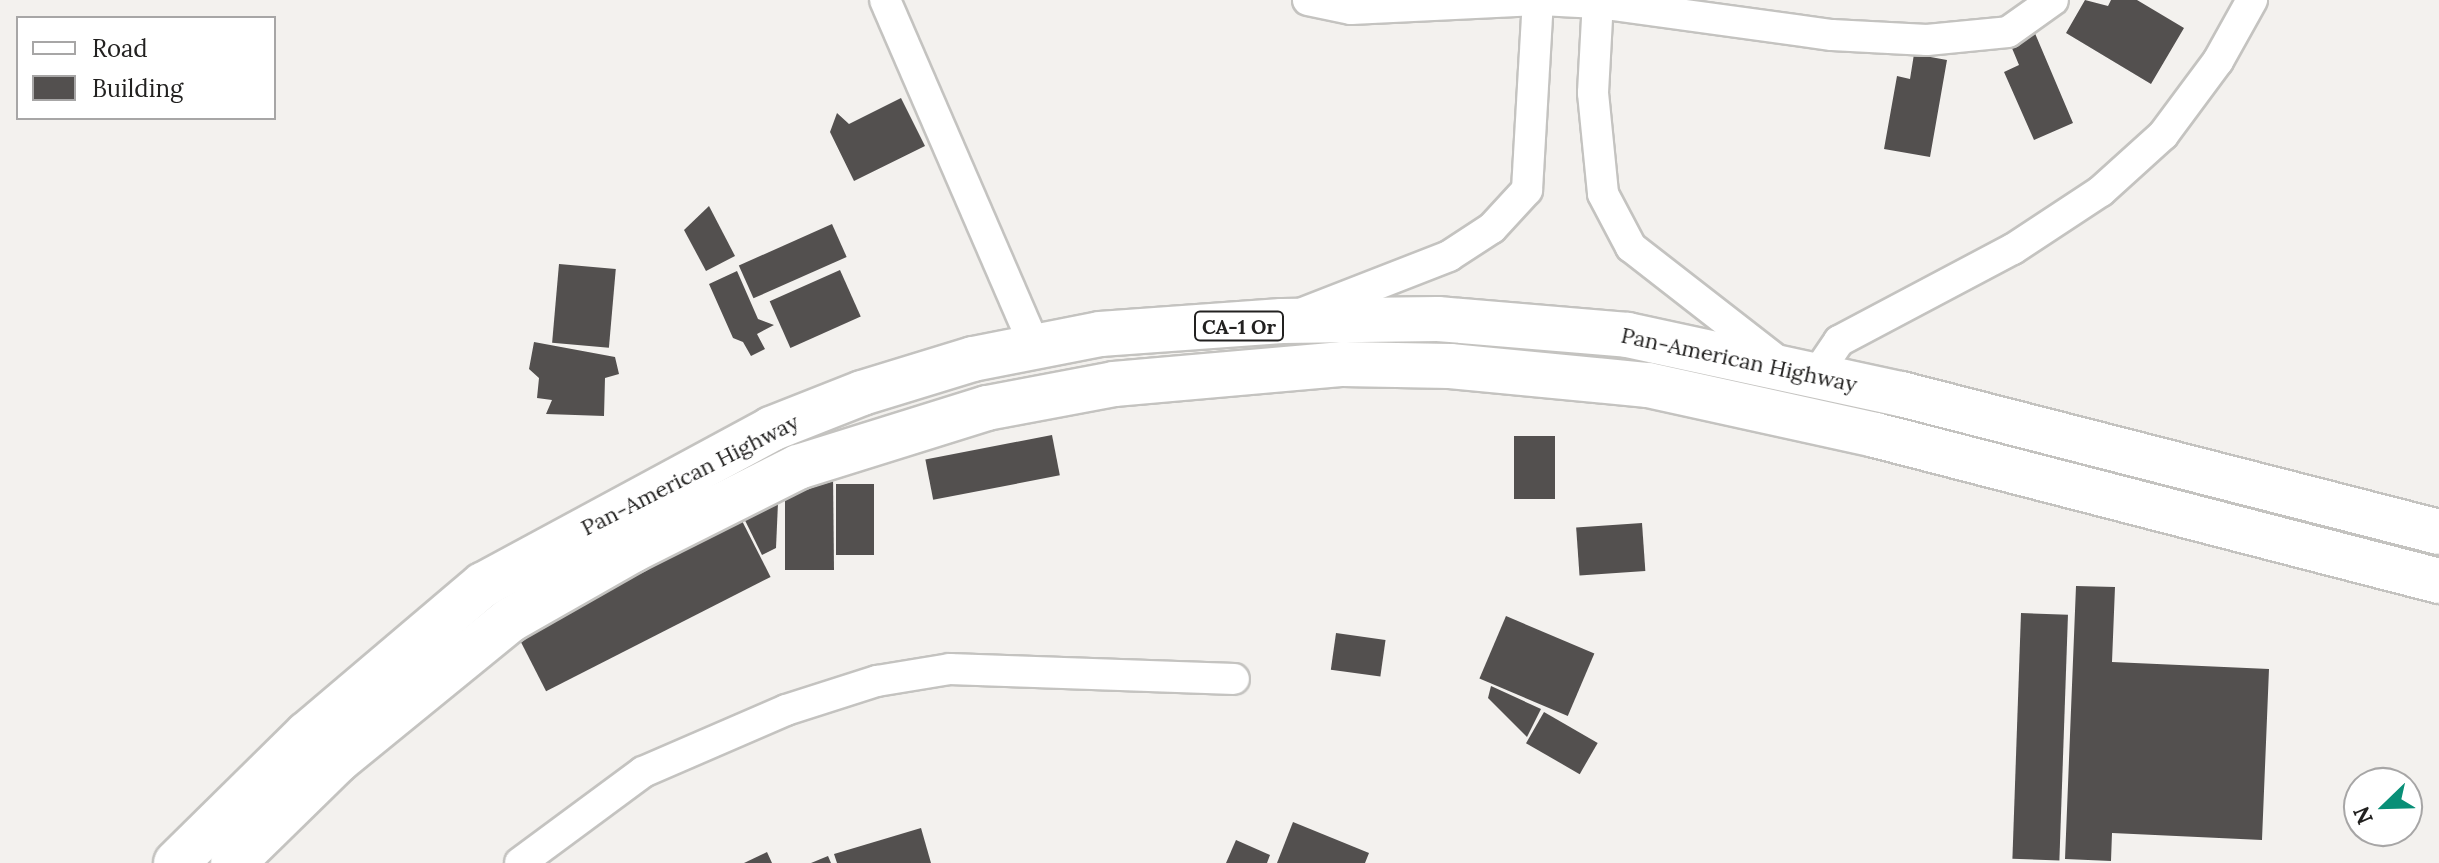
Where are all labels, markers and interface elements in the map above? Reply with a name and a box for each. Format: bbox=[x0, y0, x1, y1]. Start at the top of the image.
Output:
legend bbox=[16, 16, 276, 120]
text: Road bbox=[92, 33, 148, 64]
text: Building bbox=[92, 73, 183, 104]
road number: CA-1 Or bbox=[1193, 310, 1285, 342]
street label: Pan-American Highway bbox=[1619, 322, 1859, 398]
street label: Pan-American Highway bbox=[577, 409, 803, 541]
north arrow bbox=[2343, 767, 2423, 847]
text: N bbox=[2347, 802, 2379, 829]

